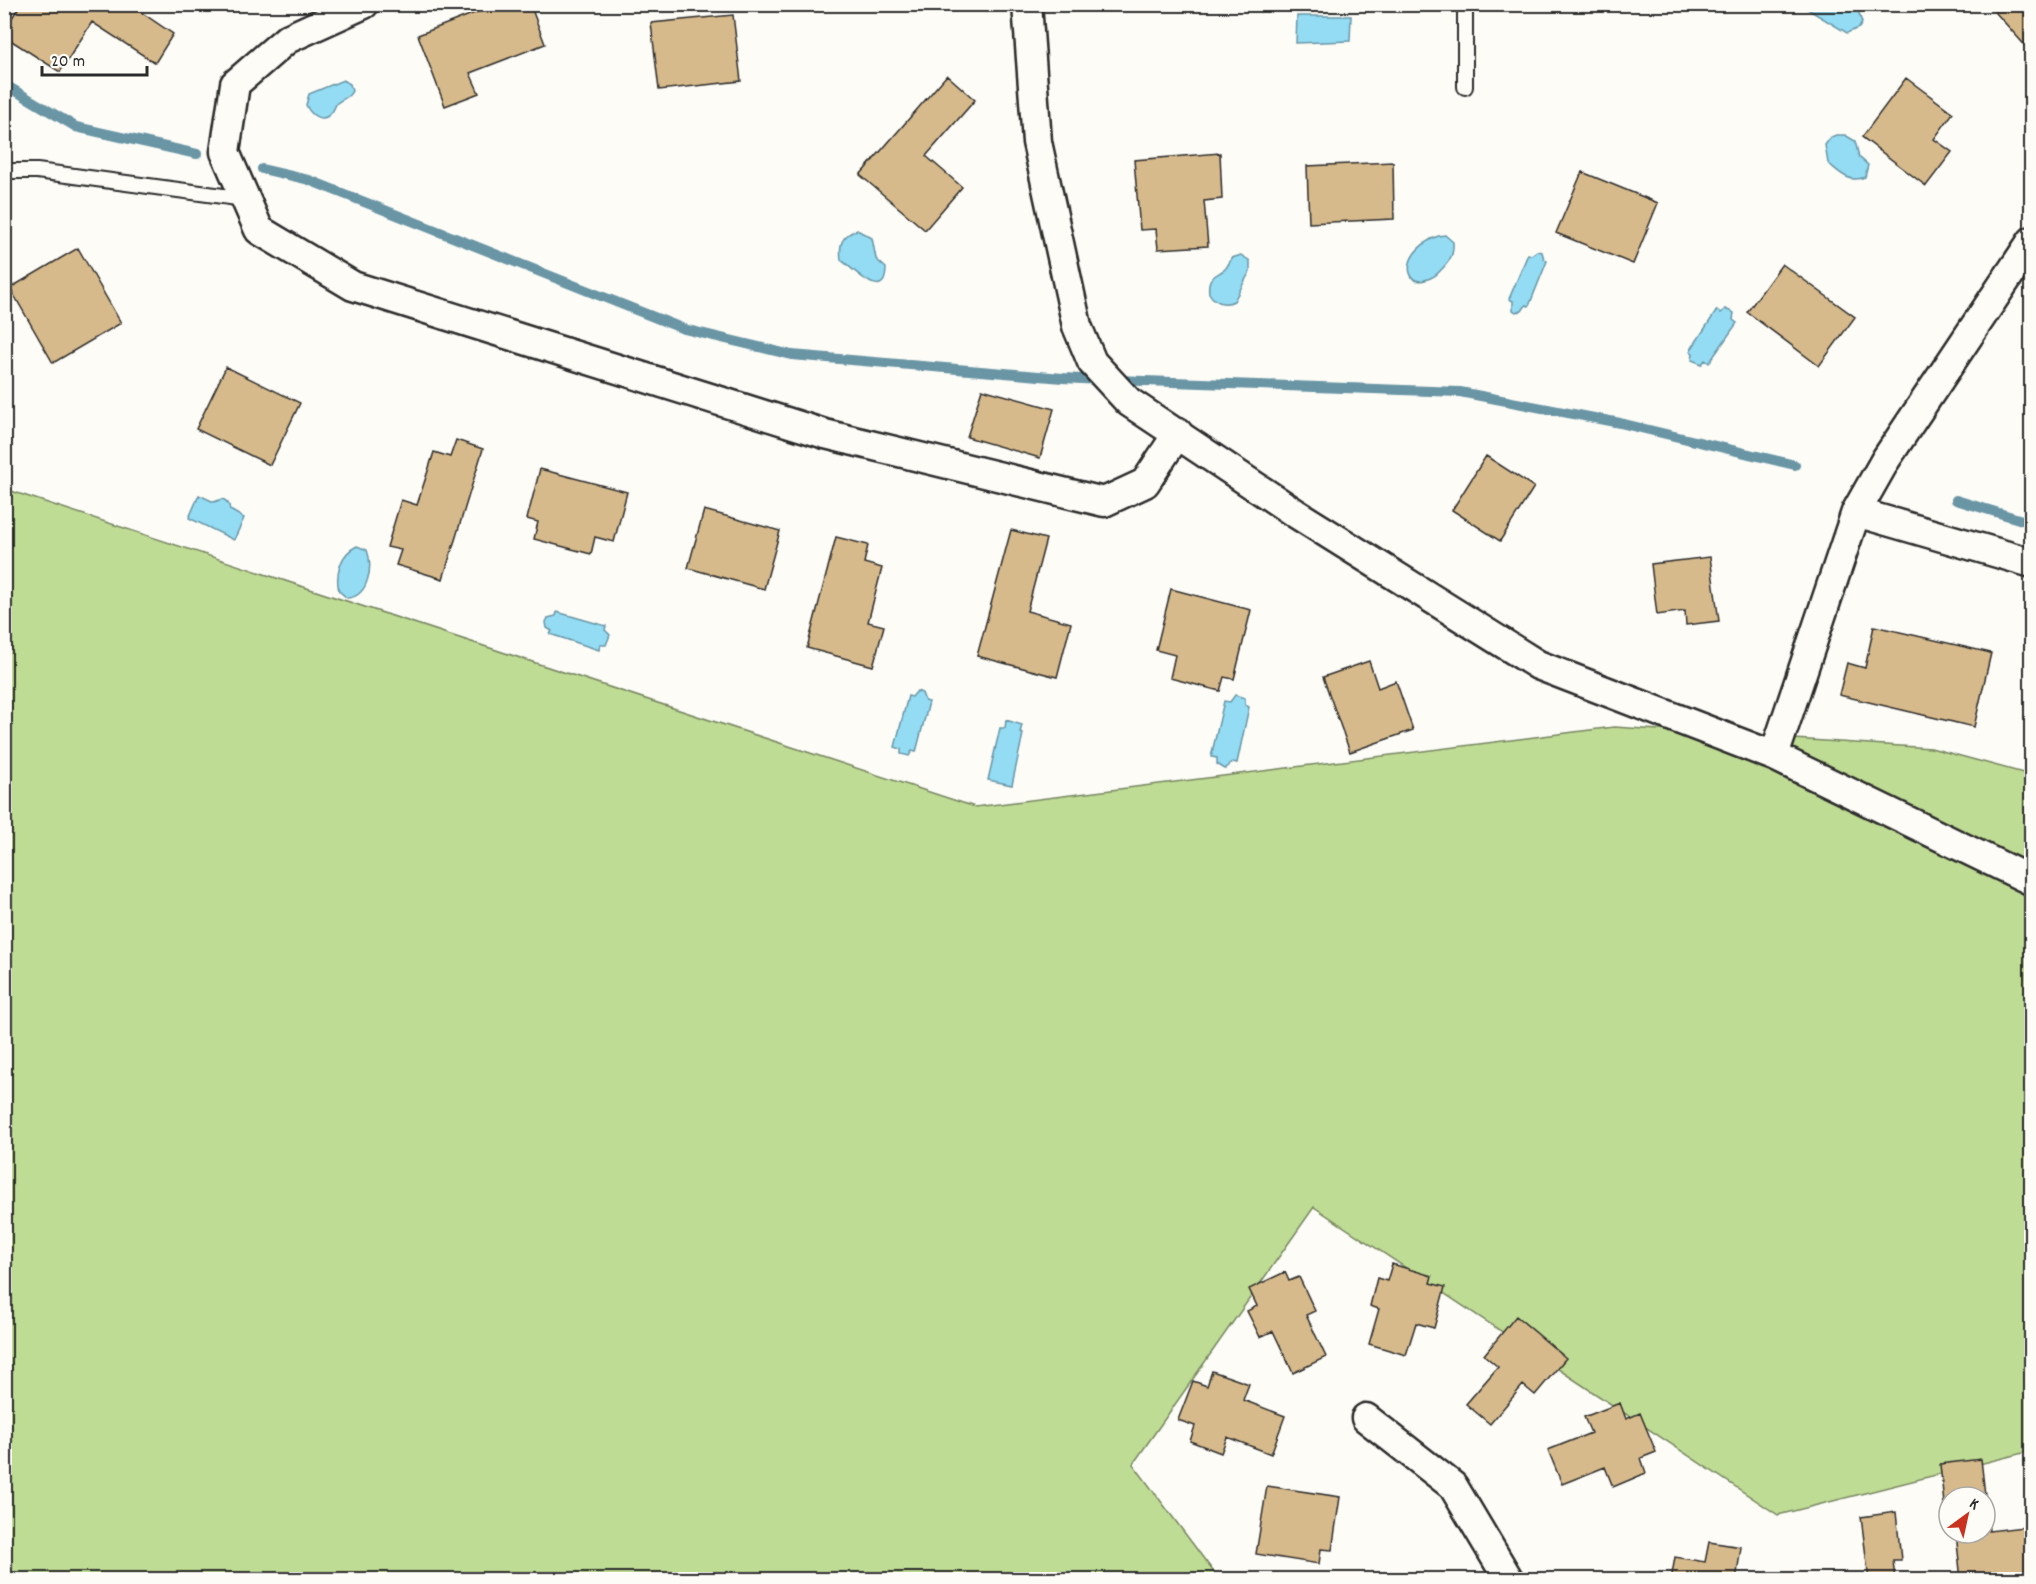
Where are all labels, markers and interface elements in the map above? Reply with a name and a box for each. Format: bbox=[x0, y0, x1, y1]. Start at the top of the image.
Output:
scale bar bbox=[42, 39, 147, 77]
text: 20 m bbox=[51, 50, 85, 75]
north arrow bbox=[1937, 1485, 1997, 1545]
text: K bbox=[1964, 1493, 1984, 1517]

